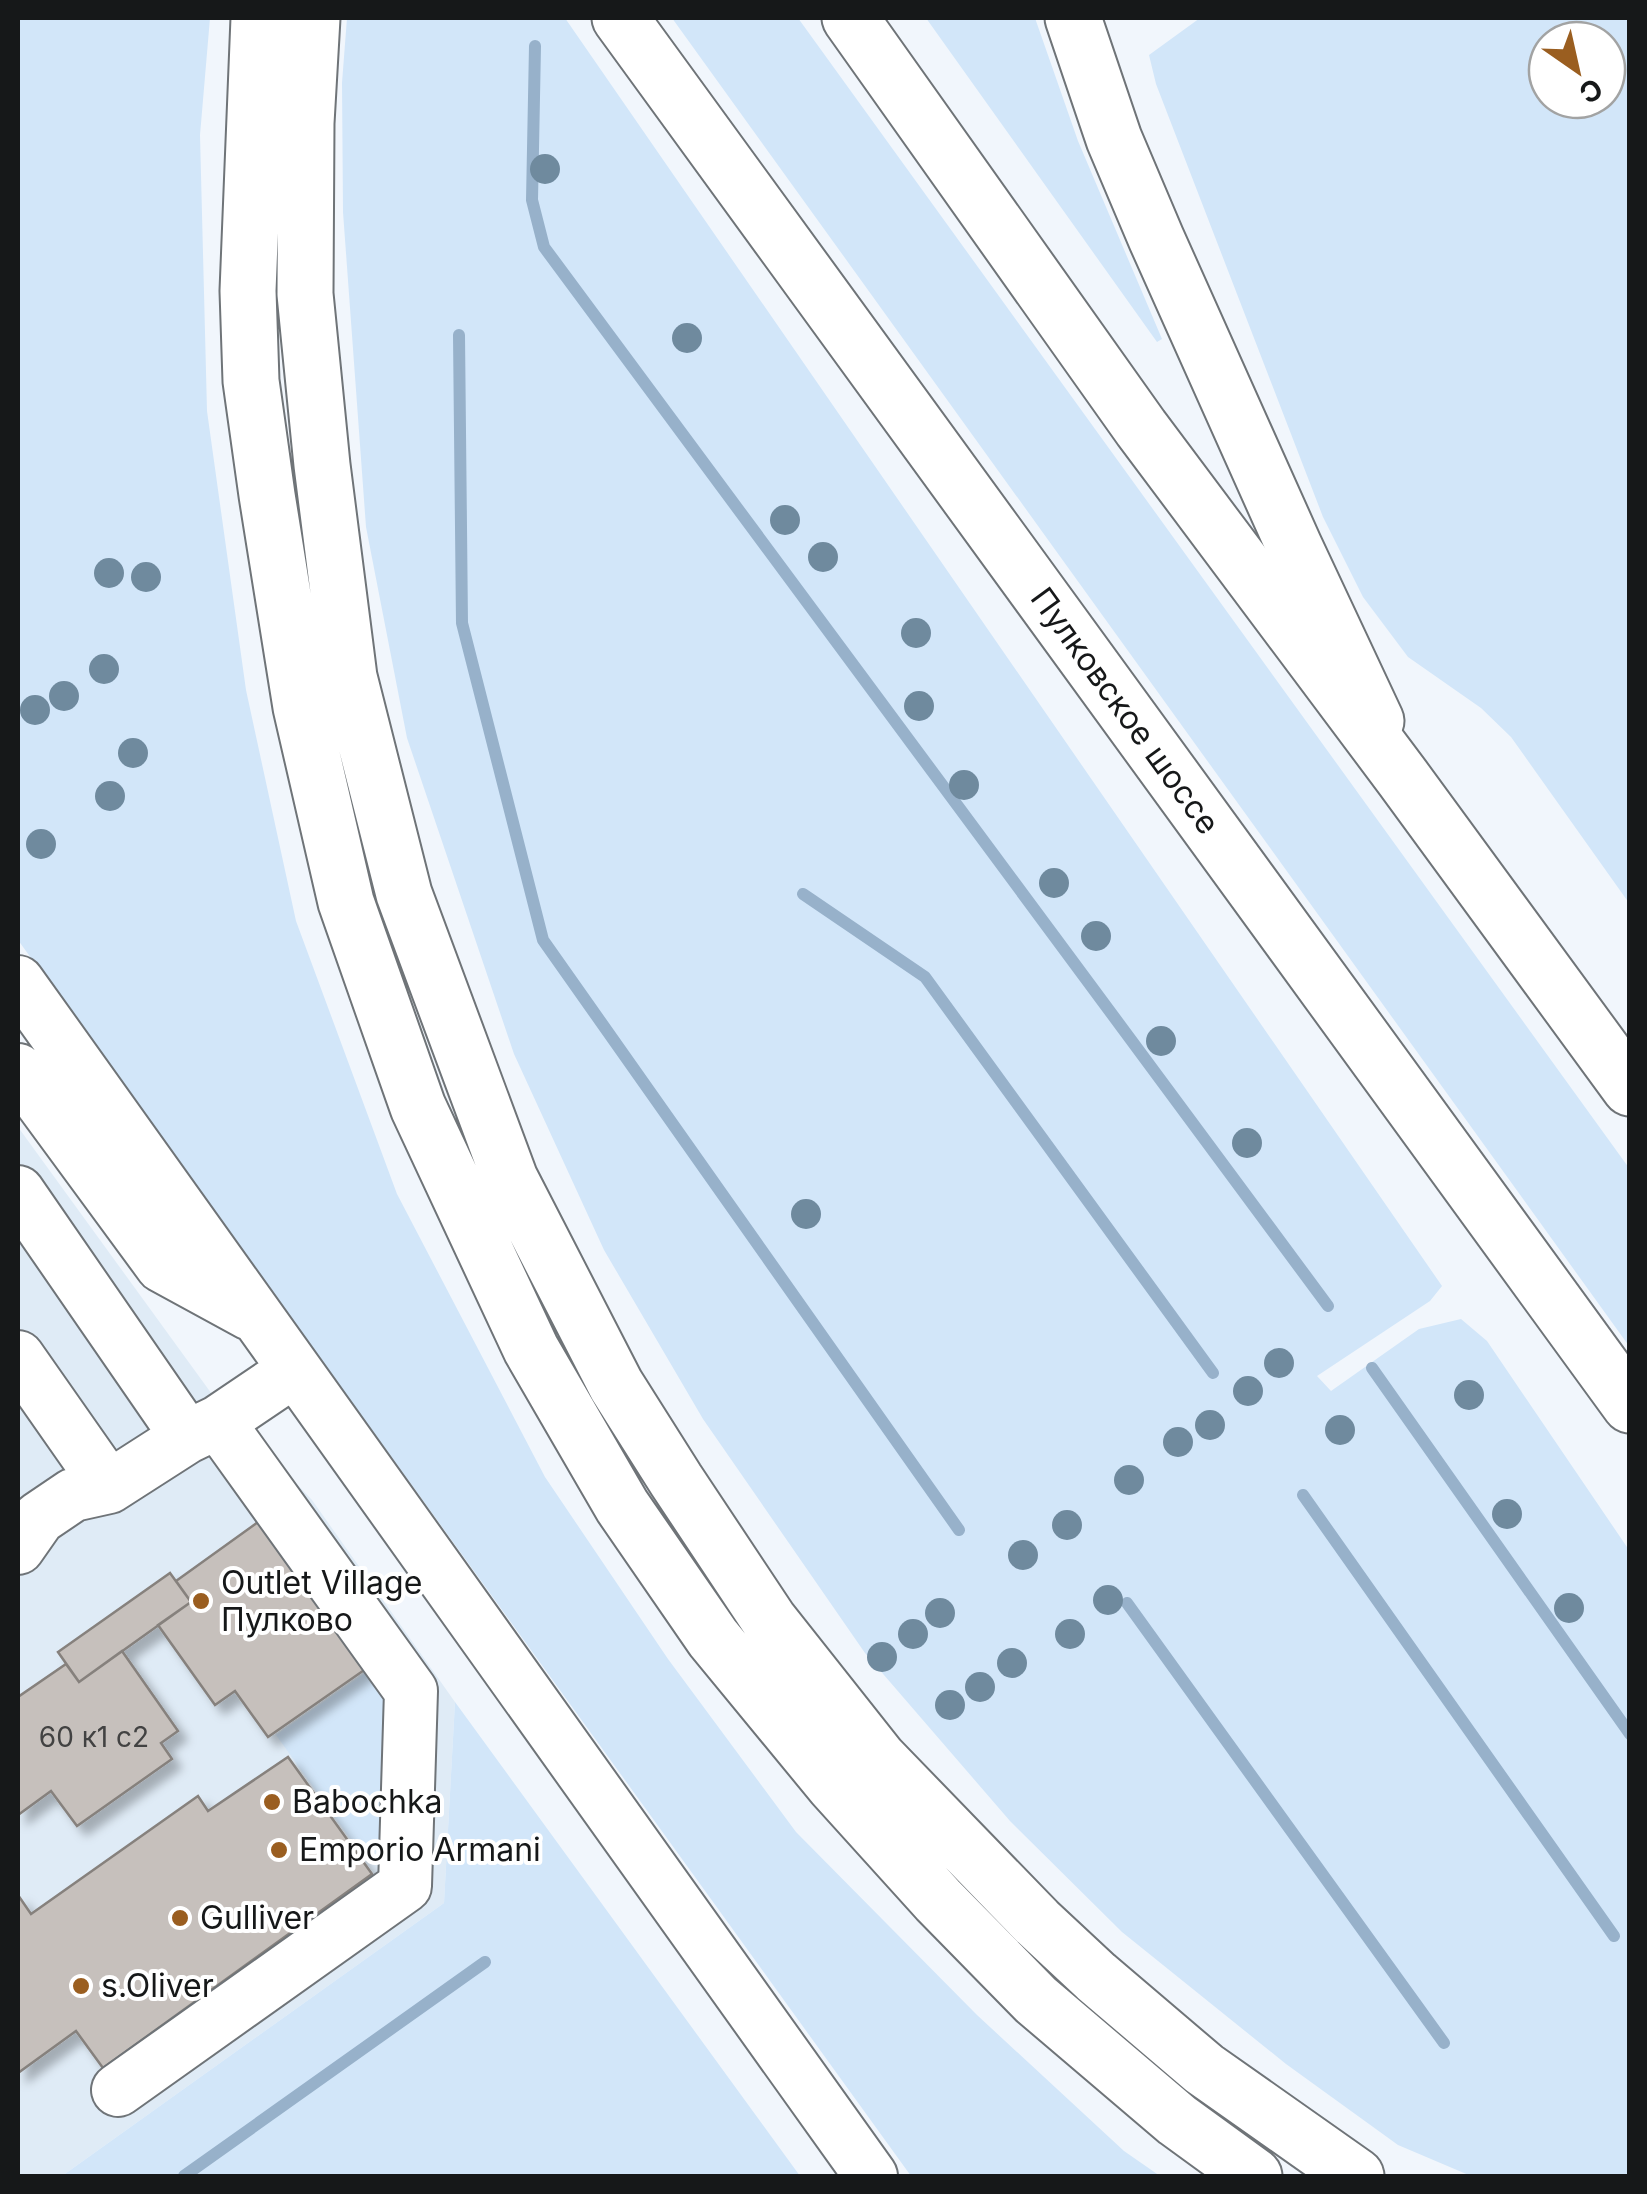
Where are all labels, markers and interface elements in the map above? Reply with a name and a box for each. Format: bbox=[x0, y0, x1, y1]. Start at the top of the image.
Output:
north arrow bbox=[1527, 20, 1627, 120]
text: С bbox=[1573, 71, 1609, 111]
street label: Пулковское шоссе bbox=[1023, 580, 1228, 842]
place label: Outlet Village Пулково bbox=[221, 1563, 422, 1639]
marker: Outlet Village Пулково bbox=[190, 1590, 212, 1612]
house number: 60 к1 c2 bbox=[39, 1720, 149, 1754]
place label: Babochka bbox=[292, 1782, 442, 1821]
marker: Babochka bbox=[261, 1791, 283, 1813]
place label: Emporio Armani bbox=[299, 1830, 541, 1869]
marker: Emporio Armani bbox=[268, 1839, 290, 1861]
place label: Gulliver bbox=[200, 1898, 314, 1937]
marker: Gulliver bbox=[169, 1907, 191, 1929]
place label: s.Oliver bbox=[101, 1966, 214, 2005]
marker: s.Oliver bbox=[70, 1975, 92, 1997]

